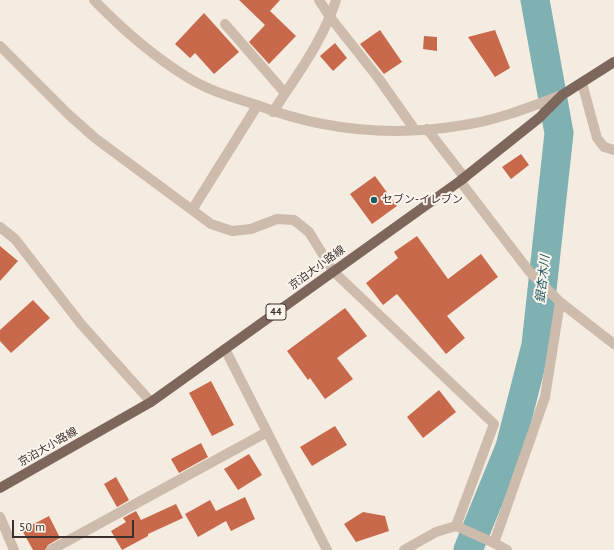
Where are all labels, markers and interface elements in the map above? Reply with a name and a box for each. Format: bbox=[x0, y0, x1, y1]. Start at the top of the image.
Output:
place label: セブン-イレブン bbox=[382, 193, 463, 207]
marker: セブン-イレブン bbox=[369, 195, 379, 205]
street label: 京泊大小路線 bbox=[286, 243, 348, 293]
water label: 銀杏木川 bbox=[533, 254, 553, 304]
road number: 44 bbox=[266, 304, 286, 320]
street label: 京泊大小路線 bbox=[16, 425, 80, 469]
scale bar bbox=[14, 512, 136, 538]
text: 50 m bbox=[19, 519, 45, 534]

